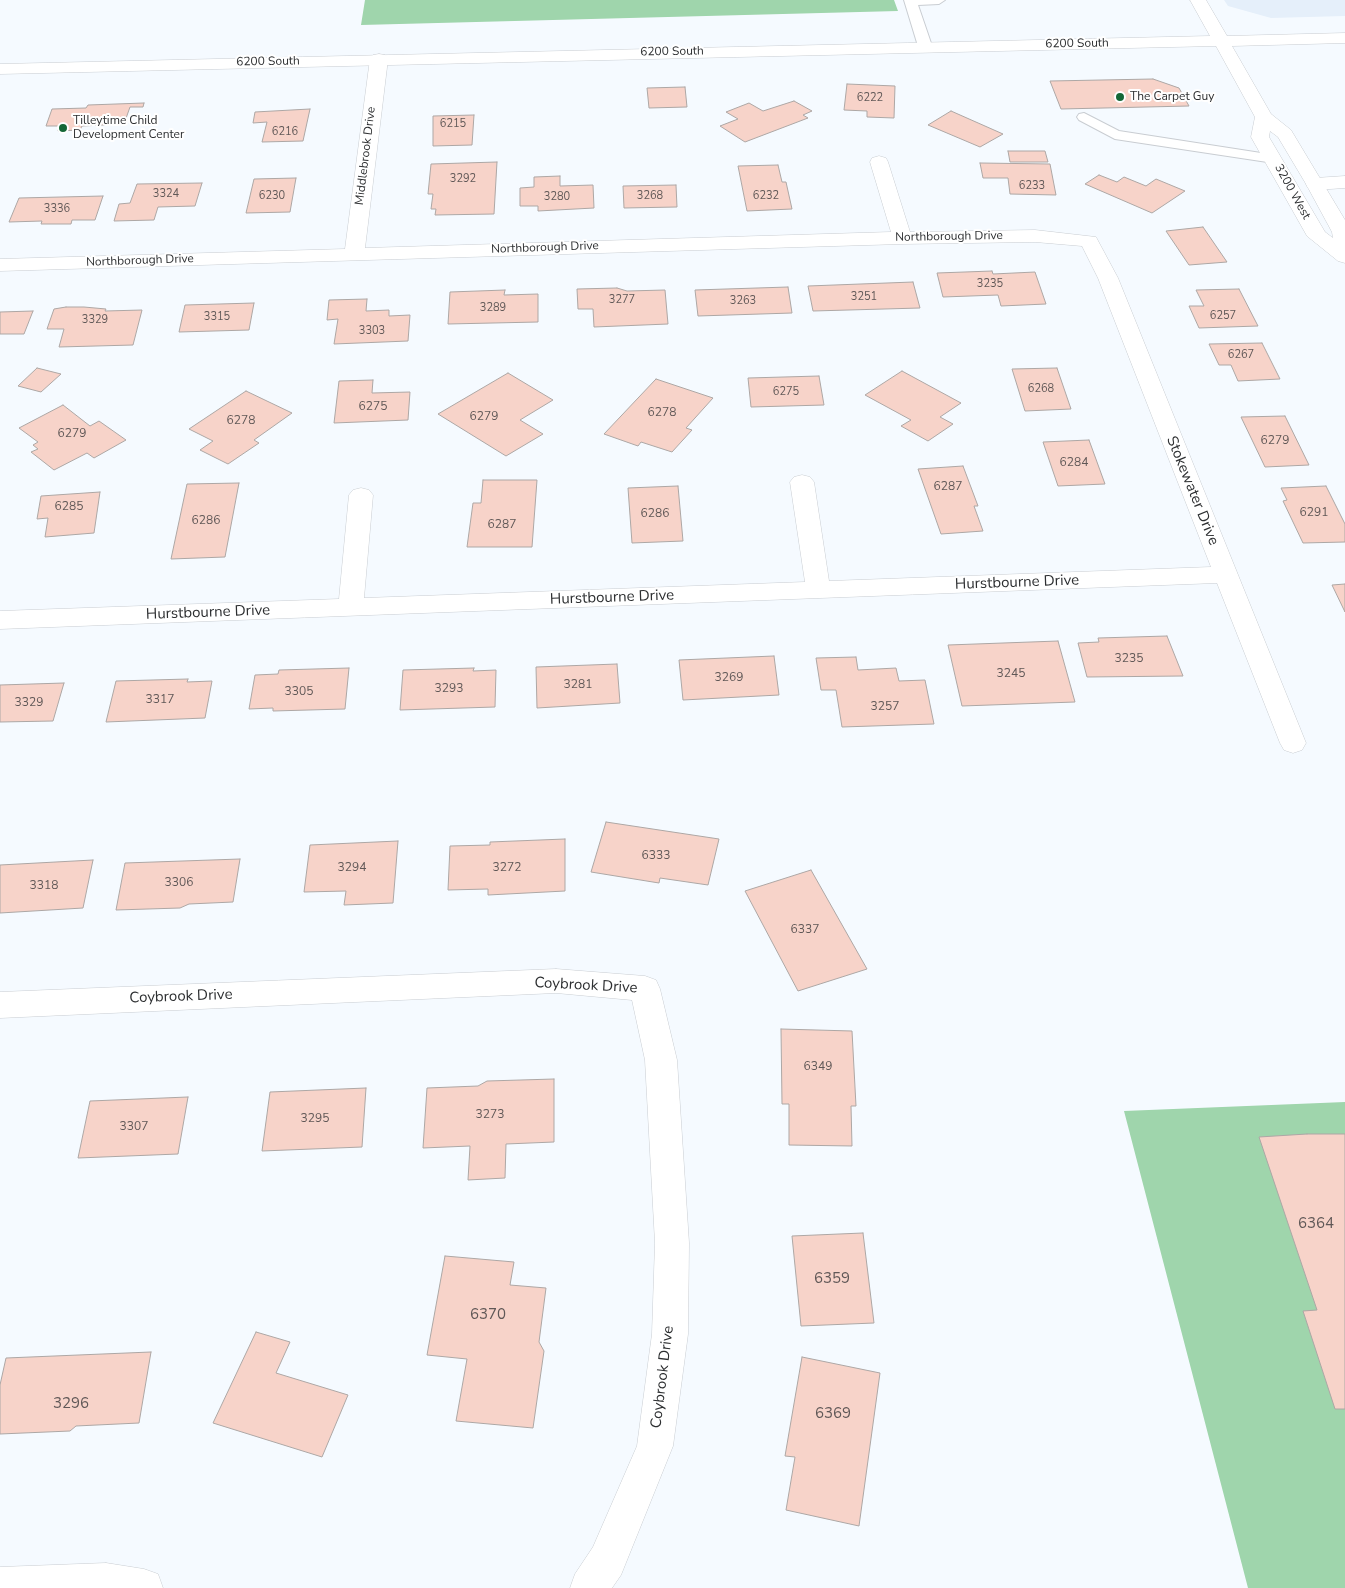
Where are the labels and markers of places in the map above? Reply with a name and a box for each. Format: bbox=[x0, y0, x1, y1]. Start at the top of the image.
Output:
place label: The Carpet Guy bbox=[1130, 90, 1214, 104]
marker: The Carpet Guy bbox=[1114, 91, 1126, 103]
place label: Tilleytime Child Development Center bbox=[73, 114, 184, 142]
marker: Tilleytime Child Development Center bbox=[57, 122, 69, 134]

